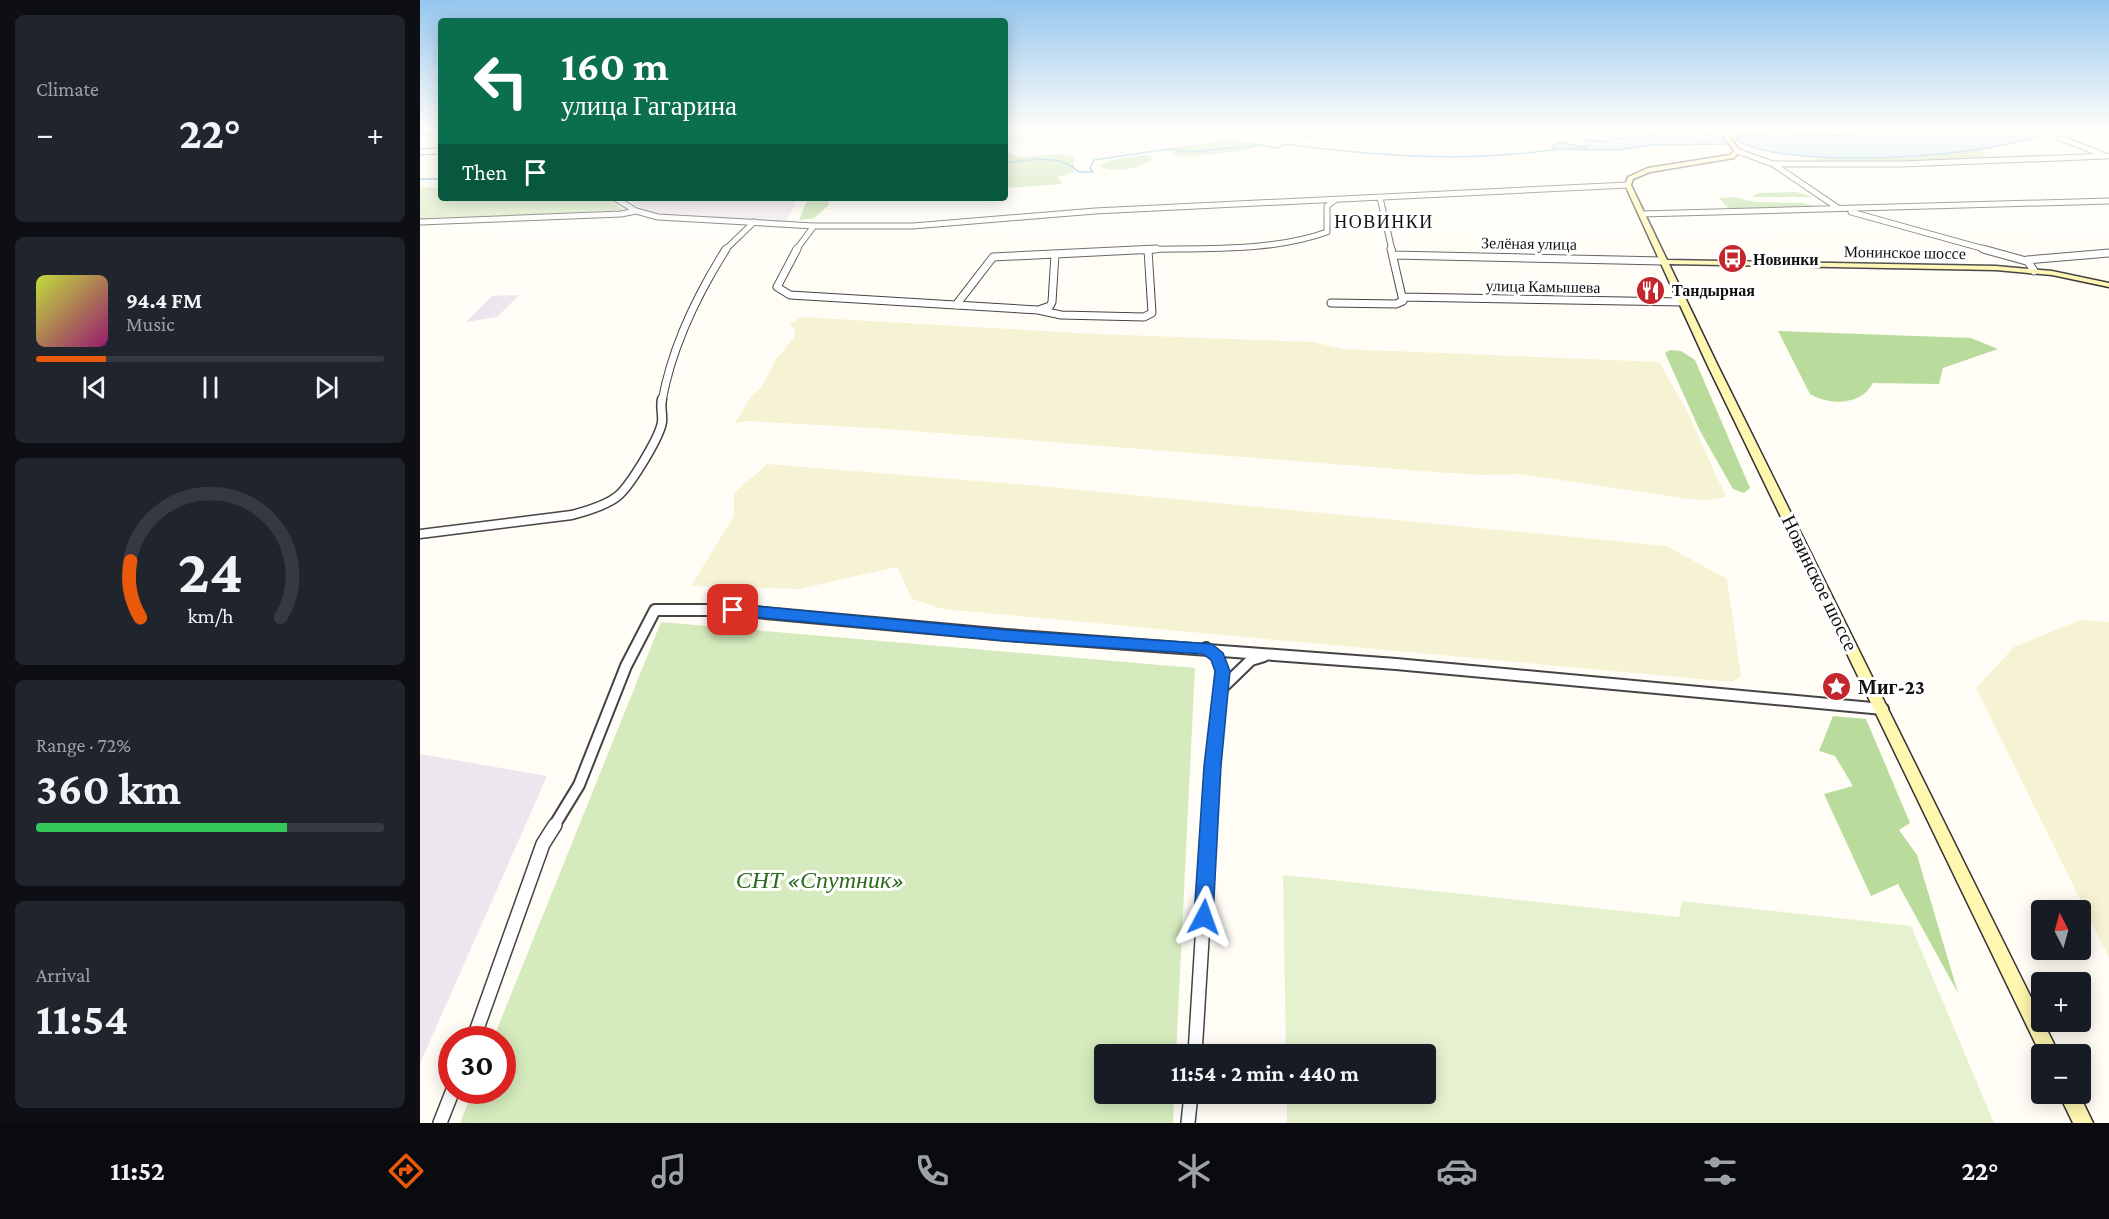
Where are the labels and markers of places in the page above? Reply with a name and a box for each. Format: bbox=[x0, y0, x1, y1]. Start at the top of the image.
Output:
bus stop icon: Новинки bbox=[1716, 243, 1748, 275]
place label: Новинки bbox=[1753, 251, 1819, 268]
restaurant icon: Тандырная bbox=[1635, 274, 1667, 306]
place label: Тандырная bbox=[1672, 282, 1755, 300]
pin bbox=[707, 584, 758, 635]
place icon: Миг-23 bbox=[1821, 671, 1853, 703]
place label: Миг-23 bbox=[1858, 676, 1925, 698]

